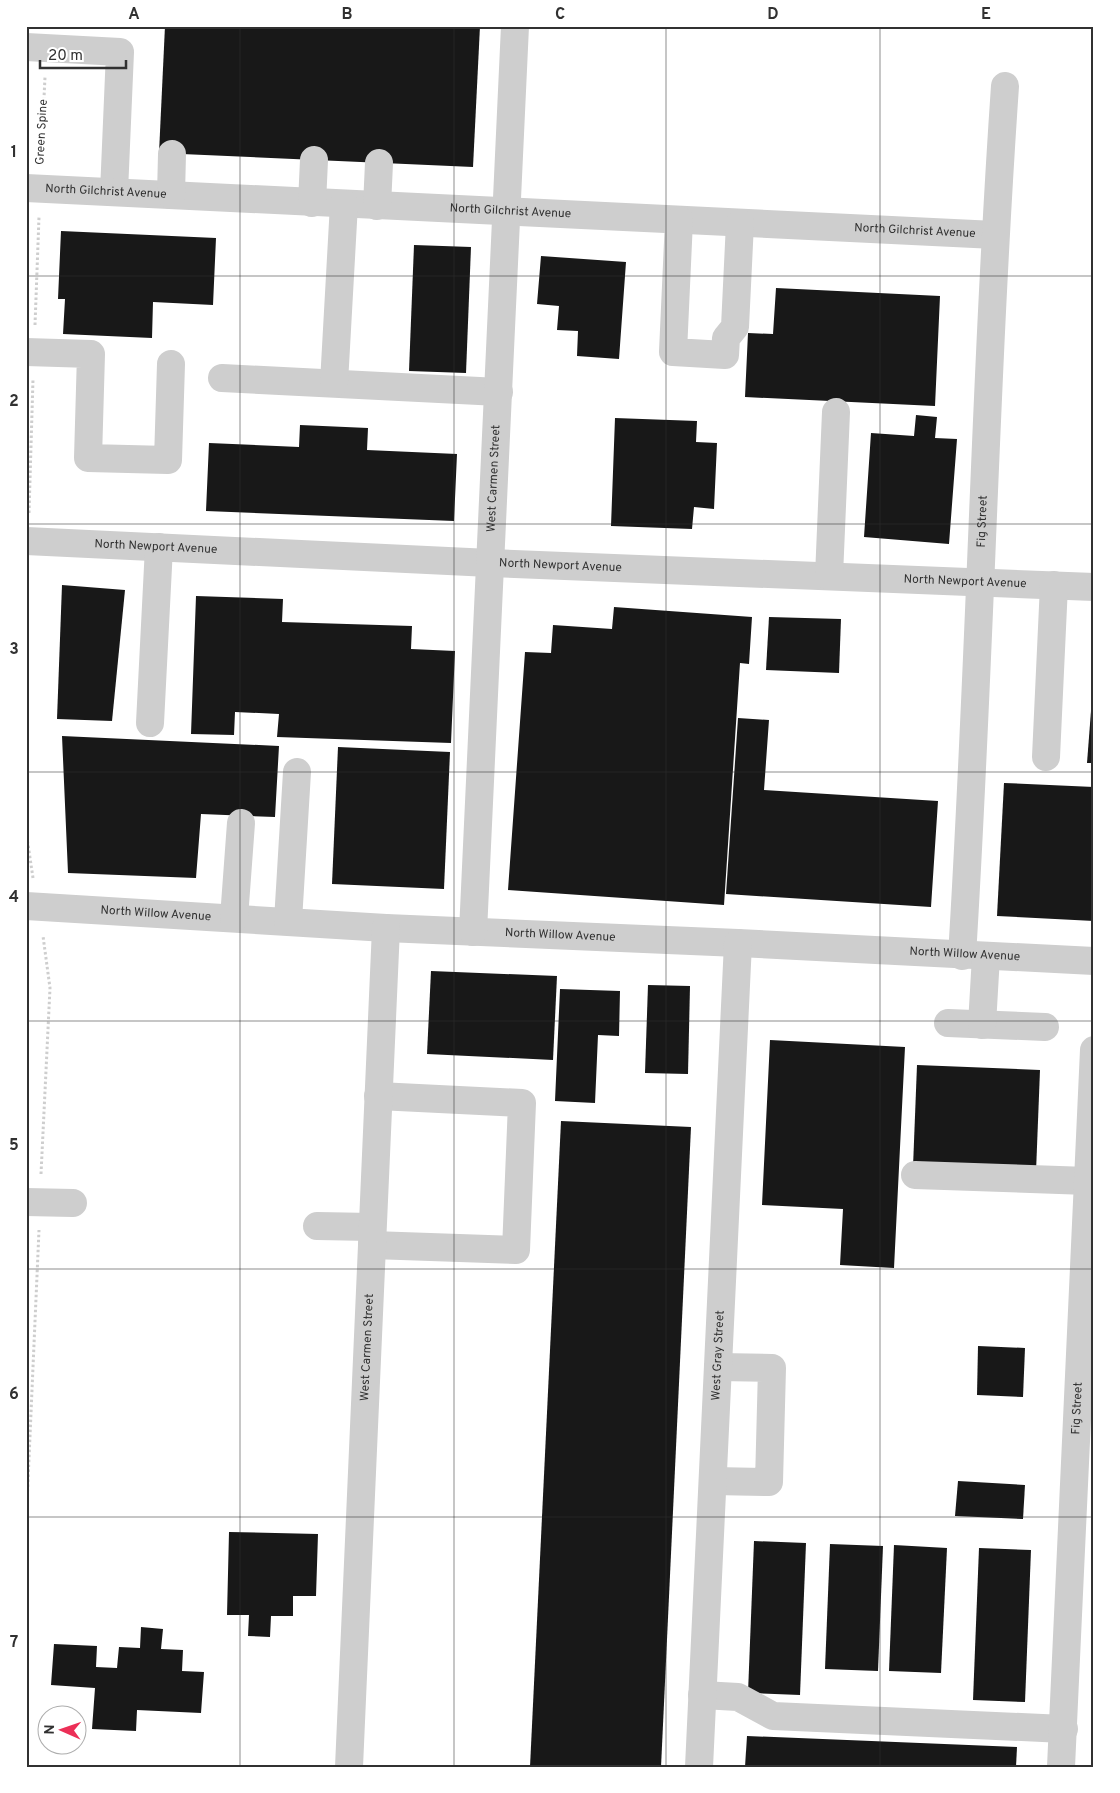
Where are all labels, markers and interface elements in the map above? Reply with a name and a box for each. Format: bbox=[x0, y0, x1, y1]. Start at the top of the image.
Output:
text: A bbox=[128, 5, 140, 25]
text: B bbox=[341, 5, 353, 25]
text: C bbox=[555, 5, 565, 25]
text: D bbox=[767, 5, 779, 25]
text: E bbox=[981, 5, 991, 25]
scale bar bbox=[40, 38, 126, 70]
text: 20 m bbox=[48, 47, 83, 66]
street label: Green Spine bbox=[32, 99, 52, 165]
text: 1 bbox=[11, 143, 17, 163]
street label: North Gilchrist Avenue bbox=[45, 181, 167, 203]
street label: North Gilchrist Avenue bbox=[449, 201, 572, 222]
street label: North Gilchrist Avenue bbox=[854, 220, 976, 242]
text: 2 bbox=[9, 392, 19, 412]
street label: West Carmen Street bbox=[484, 424, 505, 533]
street label: Fig Street bbox=[974, 495, 992, 548]
street label: North Newport Avenue bbox=[94, 536, 218, 558]
street label: North Newport Avenue bbox=[499, 555, 622, 576]
street label: North Newport Avenue bbox=[903, 571, 1027, 592]
text: 3 bbox=[9, 640, 19, 660]
text: 4 bbox=[9, 888, 19, 908]
street label: North Willow Avenue bbox=[100, 903, 212, 925]
street label: North Willow Avenue bbox=[504, 925, 616, 946]
street label: North Willow Avenue bbox=[909, 944, 1020, 965]
text: 5 bbox=[9, 1136, 19, 1156]
street label: West Carmen Street bbox=[357, 1293, 378, 1401]
street label: West Gray Street bbox=[708, 1310, 729, 1401]
street label: Fig Street bbox=[1068, 1382, 1087, 1435]
text: 6 bbox=[9, 1385, 19, 1405]
text: 7 bbox=[10, 1633, 18, 1653]
north arrow bbox=[38, 1706, 88, 1756]
text: N bbox=[42, 1724, 59, 1735]

